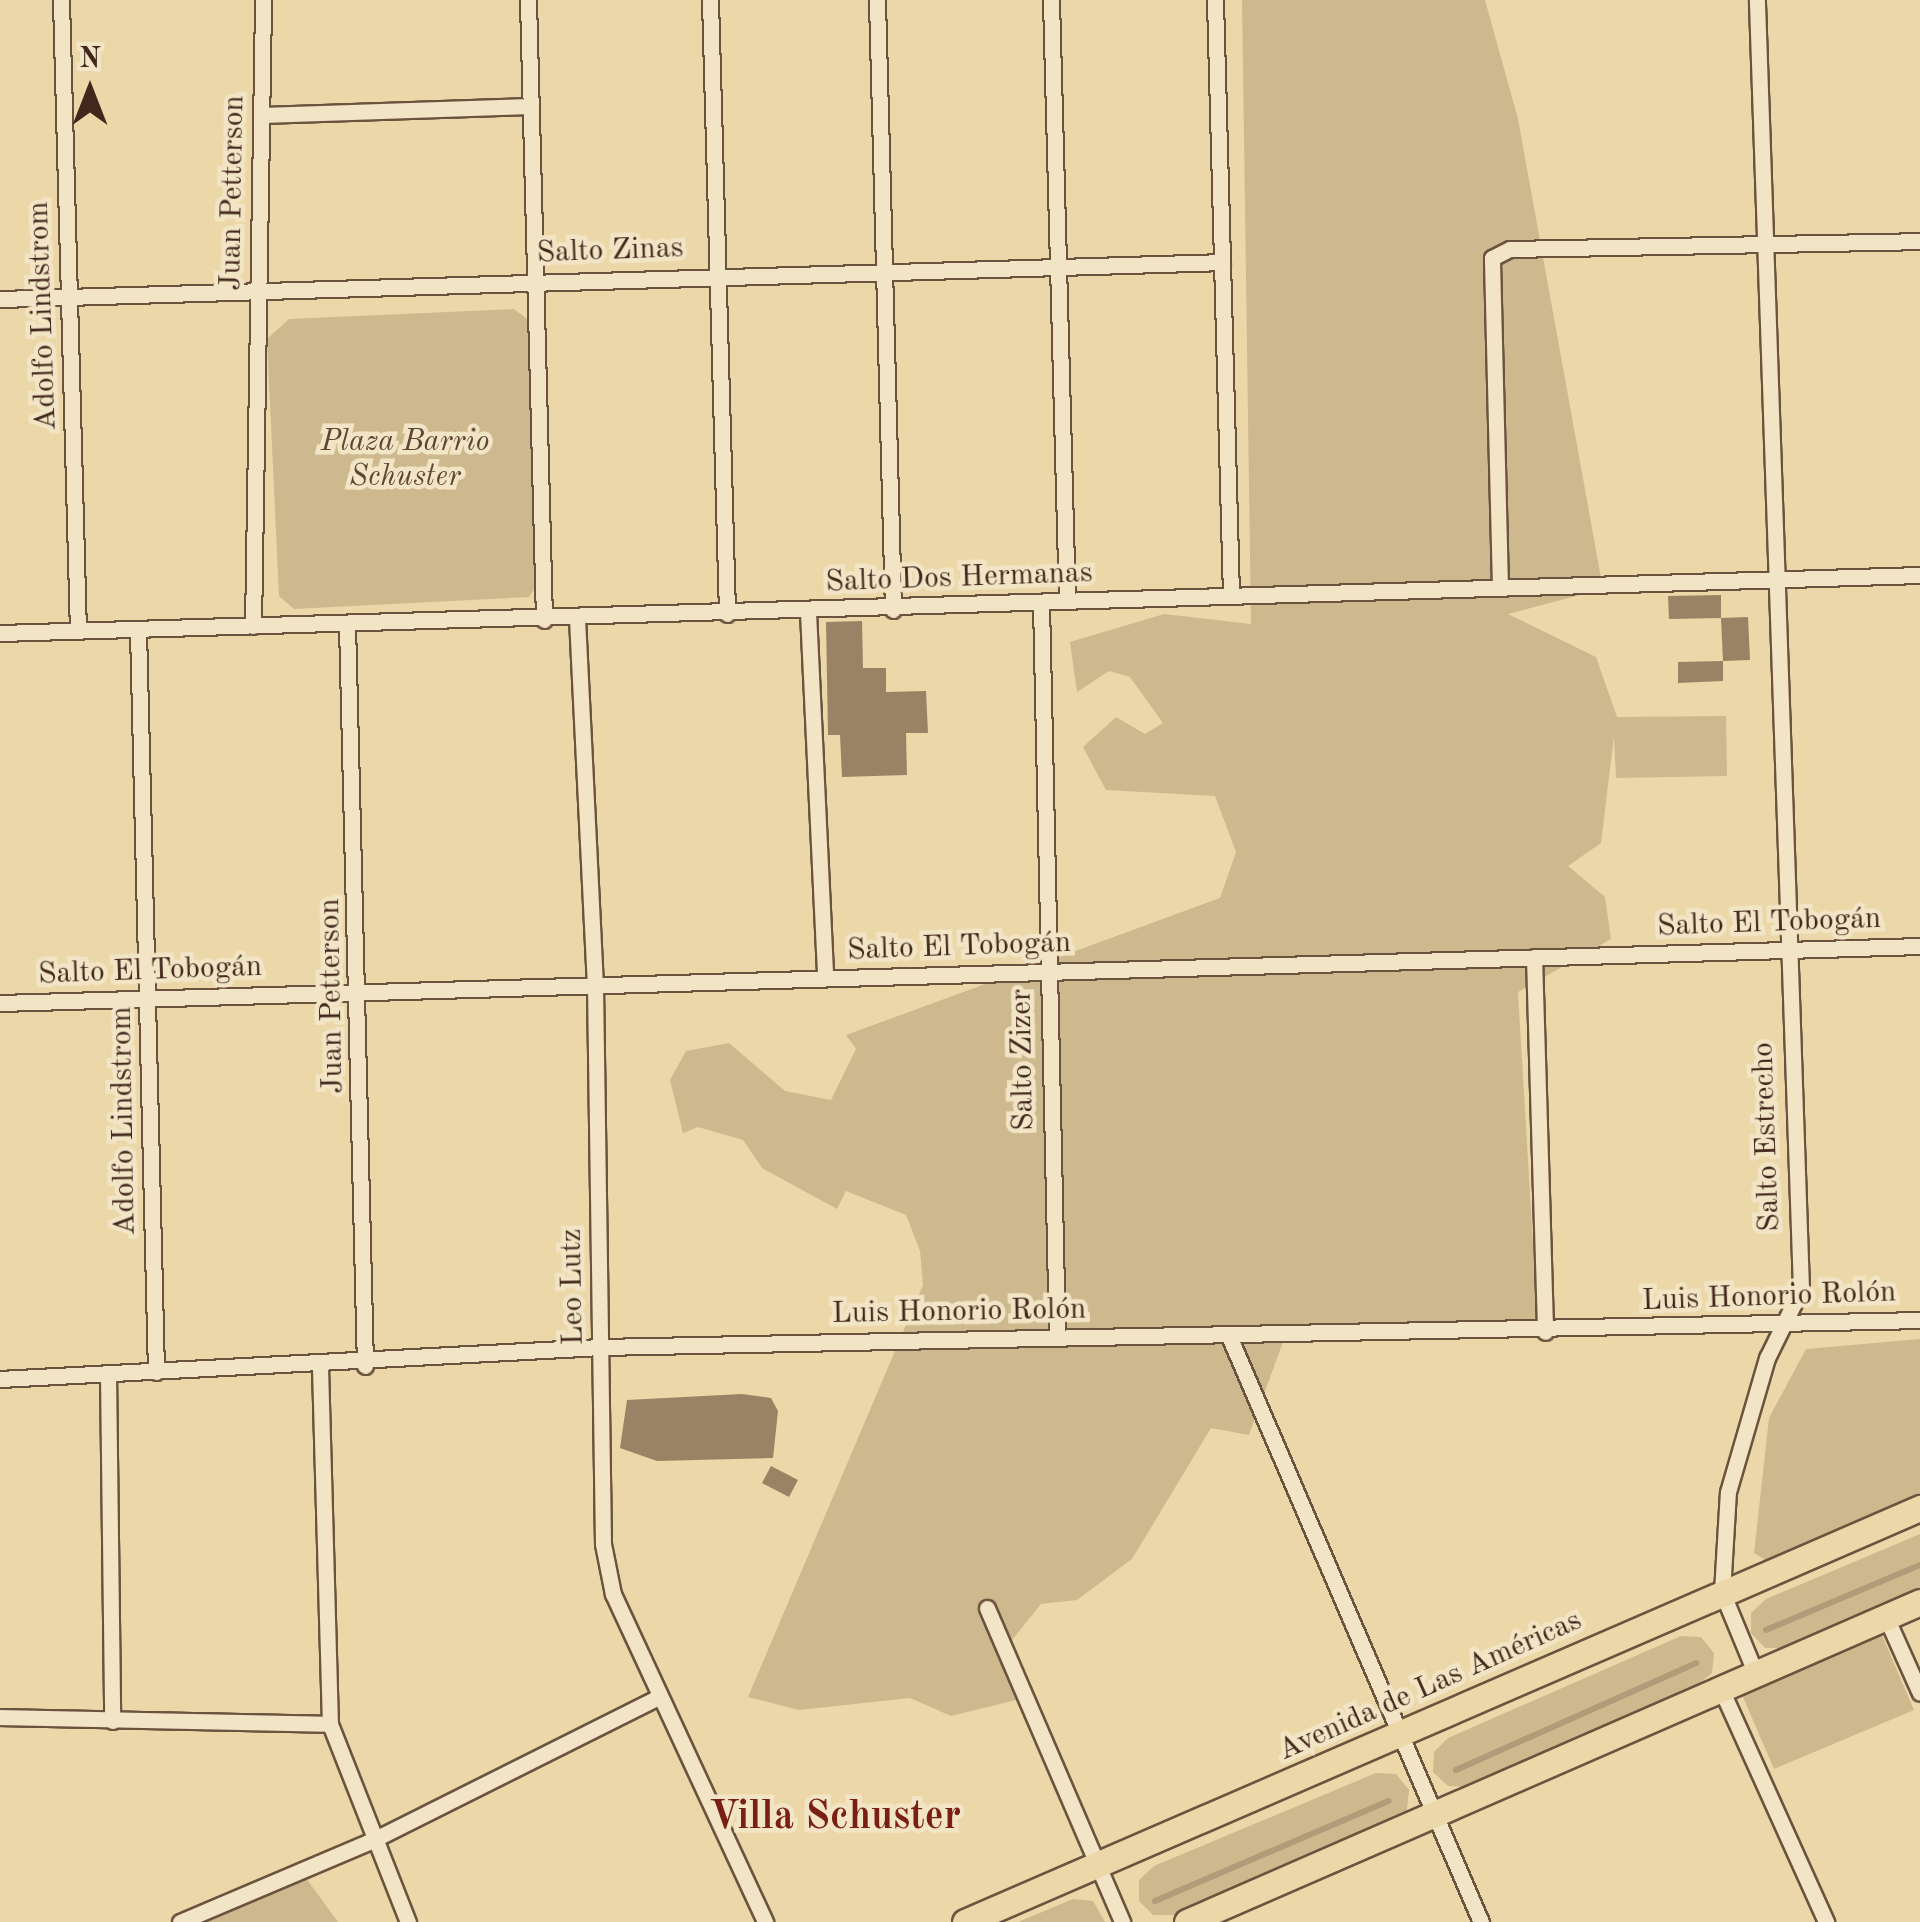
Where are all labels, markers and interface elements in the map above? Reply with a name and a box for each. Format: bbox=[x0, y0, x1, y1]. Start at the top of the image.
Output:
north arrow bbox=[40, 40, 140, 140]
text: N bbox=[79, 46, 101, 74]
street label: Juan Petterson bbox=[213, 95, 253, 291]
street label: Adolfo Lindstrom bbox=[21, 201, 65, 431]
street label: Salto Zinas bbox=[536, 230, 684, 272]
park label: Plaza Barrio Schuster bbox=[321, 424, 489, 494]
street label: Salto Dos Hermanas bbox=[825, 555, 1093, 601]
street label: Juan Petterson bbox=[312, 898, 352, 1094]
street label: Salto El Tobogán bbox=[1656, 901, 1882, 945]
street label: Salto El Tobogán bbox=[846, 925, 1072, 969]
street label: Salto El Tobogán bbox=[37, 949, 263, 993]
street label: Salto Zizer bbox=[1004, 989, 1042, 1131]
street label: Adolfo Lindstrom bbox=[104, 1006, 144, 1236]
street label: Salto Estrecho bbox=[1746, 1041, 1788, 1233]
street label: Leo Lutz bbox=[554, 1228, 592, 1346]
street label: Luis Honorio Rolón bbox=[1641, 1275, 1897, 1319]
street label: Luis Honorio Rolón bbox=[831, 1292, 1087, 1332]
street label: Avenida de Las Américas bbox=[1273, 1603, 1587, 1769]
district label: Villa Schuster bbox=[709, 1794, 961, 1842]

